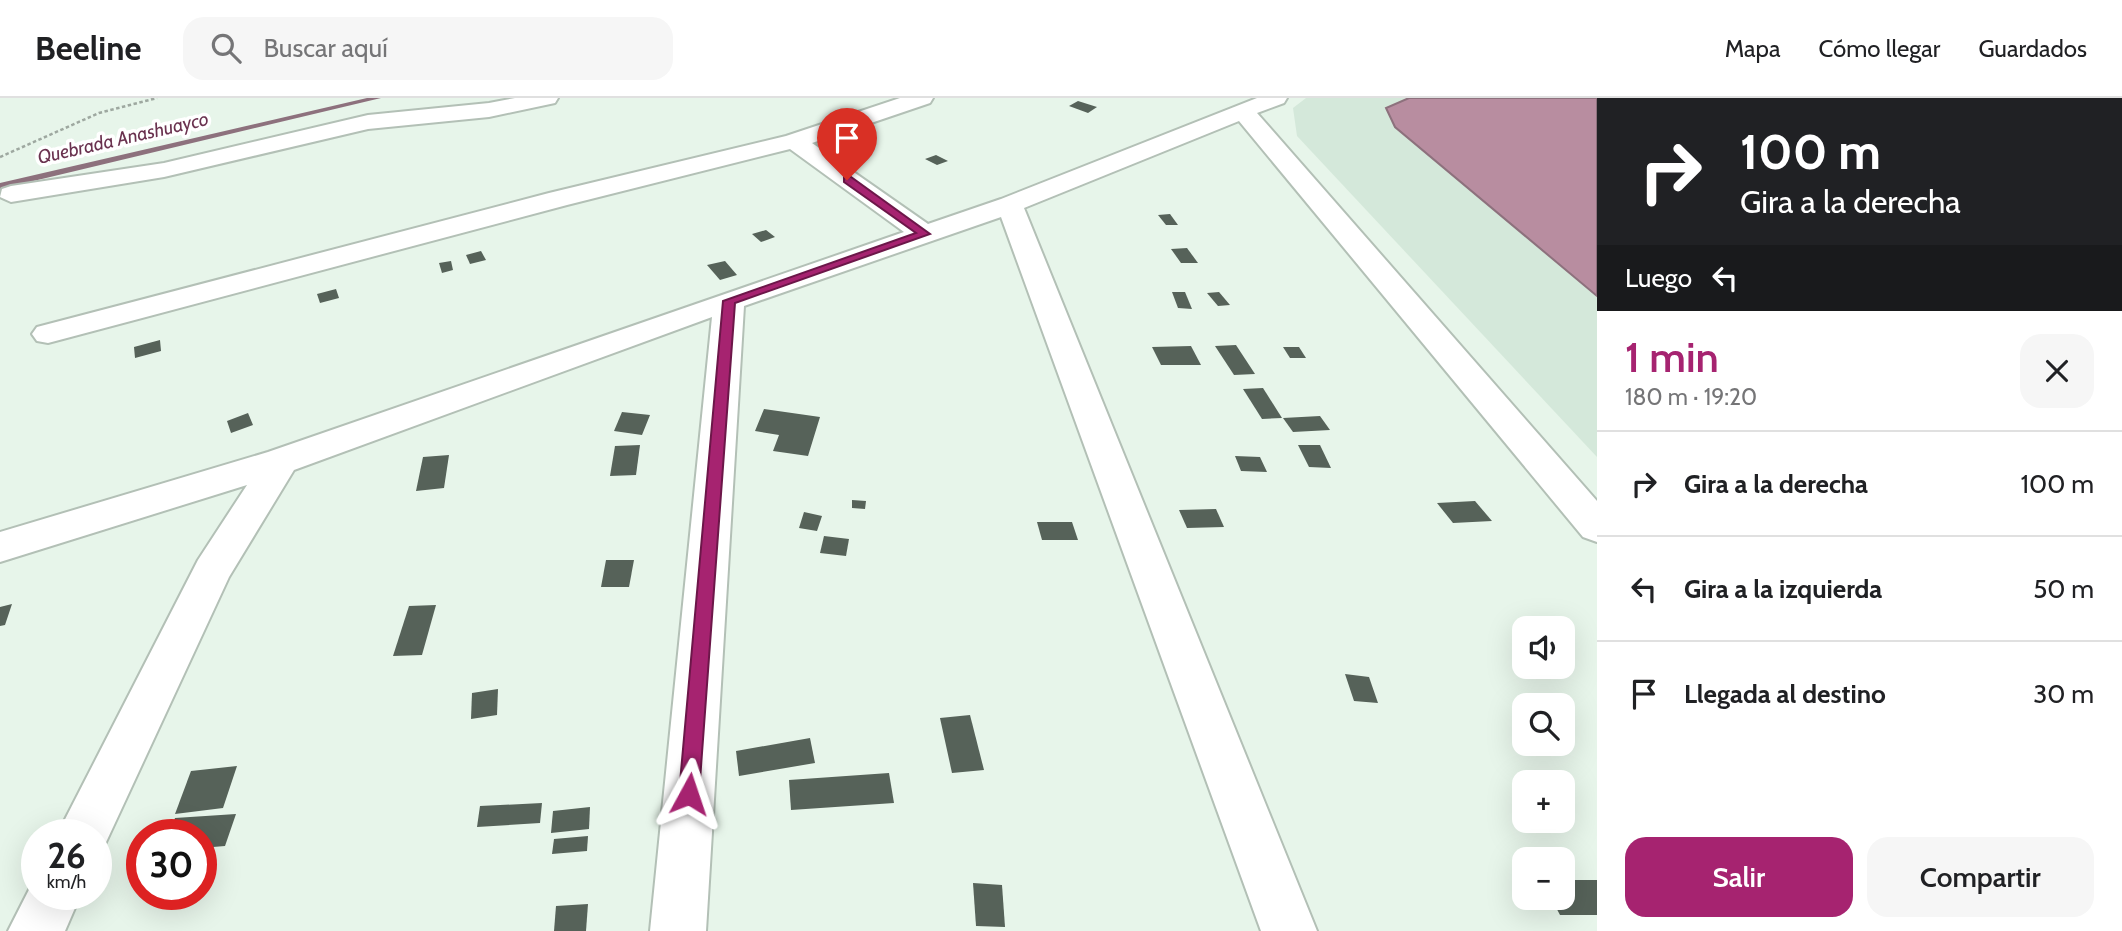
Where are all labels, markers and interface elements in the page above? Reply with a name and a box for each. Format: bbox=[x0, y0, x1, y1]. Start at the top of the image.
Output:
search box bbox=[183, 17, 673, 80]
text: Beeline bbox=[35, 28, 141, 68]
icon: search bbox=[207, 29, 245, 67]
text: Buscar aquí bbox=[263, 32, 388, 64]
text: Mapa bbox=[1725, 34, 1781, 63]
text: Cómo llegar bbox=[1819, 34, 1940, 63]
text: Guardados bbox=[1978, 34, 2087, 63]
water label: Quebrada Anashuayco bbox=[35, 107, 211, 169]
pin bbox=[817, 108, 877, 180]
icon: arrive bbox=[828, 119, 866, 157]
text: 100 m bbox=[1740, 122, 1881, 181]
icon: right bbox=[1625, 126, 1716, 217]
text: Gira a la derecha bbox=[1740, 182, 1961, 221]
icon: left bbox=[1706, 259, 1744, 297]
text: Luego bbox=[1625, 262, 1692, 294]
text: 1 min bbox=[1625, 331, 1719, 383]
button: close bbox=[2020, 334, 2094, 408]
text: 180 m · 19:20 bbox=[1625, 383, 1757, 411]
icon: right bbox=[1625, 465, 1663, 503]
text: Gira a la derecha bbox=[1684, 468, 1868, 500]
text: 100 m bbox=[2021, 468, 2094, 500]
icon: left bbox=[1625, 570, 1663, 608]
text: Gira a la izquierda bbox=[1684, 573, 1882, 605]
text: 50 m bbox=[2033, 573, 2094, 605]
map controls bbox=[1512, 616, 1575, 910]
button: sound bbox=[1512, 616, 1575, 679]
icon: arrive bbox=[1625, 675, 1663, 713]
text: Llegada al destino bbox=[1684, 678, 1886, 710]
text: 30 m bbox=[2033, 678, 2094, 710]
button: search bbox=[1512, 693, 1575, 756]
position arrow bbox=[652, 757, 726, 831]
button: + bbox=[1512, 770, 1575, 833]
speed limit sign: 30 bbox=[126, 819, 217, 910]
text: 26 bbox=[47, 834, 86, 877]
button: Salir bbox=[1625, 837, 1853, 917]
button: Compartir bbox=[1867, 837, 2094, 917]
button: − bbox=[1512, 847, 1575, 910]
text: km/h bbox=[47, 871, 86, 893]

